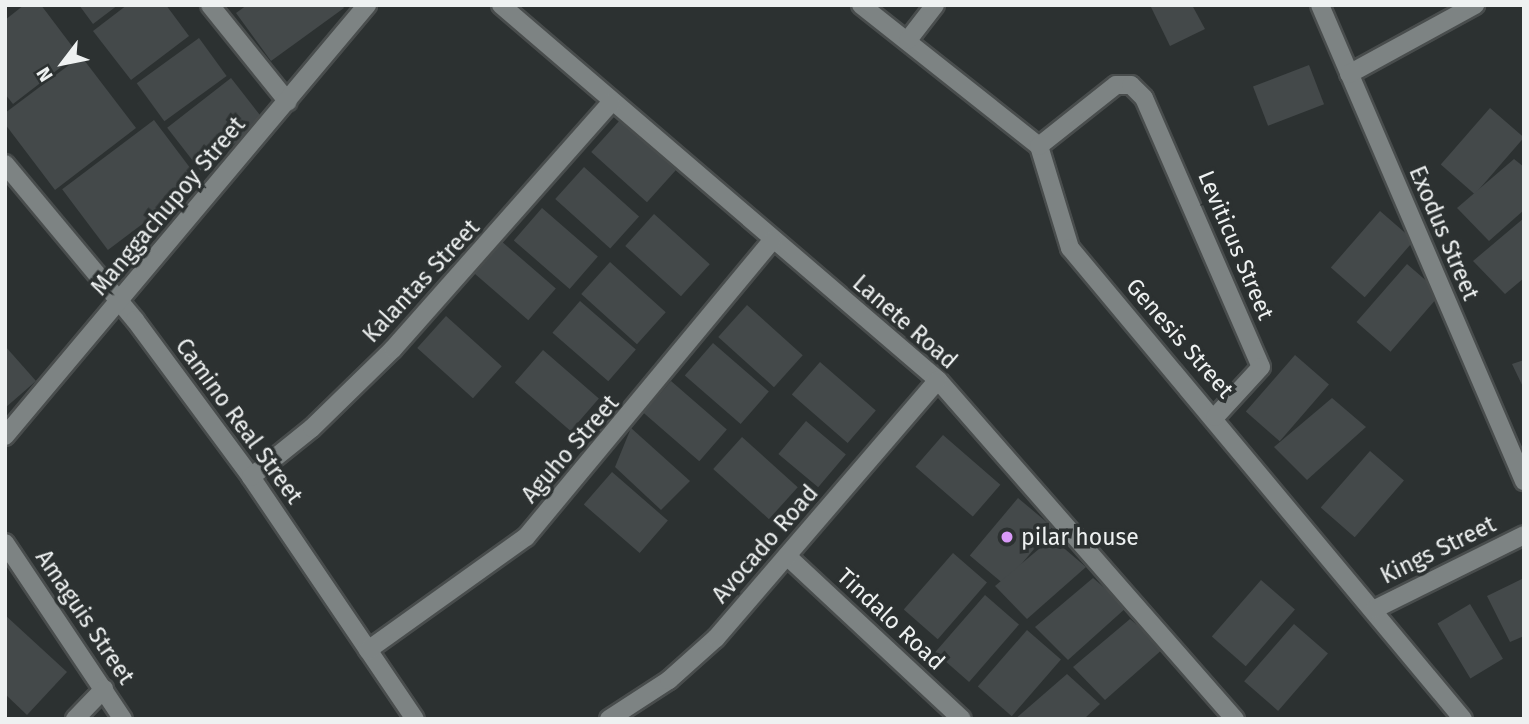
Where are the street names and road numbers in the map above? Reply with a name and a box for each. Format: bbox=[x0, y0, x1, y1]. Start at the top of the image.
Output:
street label: Manggachupoy Street bbox=[85, 111, 251, 301]
street label: Exodus Street bbox=[1403, 162, 1485, 304]
street label: Leviticus Street bbox=[1192, 166, 1280, 324]
street label: Kalantas Street bbox=[357, 214, 485, 348]
street label: Lanete Road bbox=[847, 269, 963, 375]
street label: Genesis Street bbox=[1121, 273, 1239, 403]
street label: Camino Real Street bbox=[170, 333, 308, 509]
street label: Aguho Street bbox=[516, 389, 624, 509]
street label: Avocado Road bbox=[706, 479, 824, 609]
street label: Kings Street bbox=[1376, 510, 1500, 590]
street label: Amaguis Street bbox=[30, 545, 140, 689]
street label: Tindalo Road bbox=[831, 562, 951, 676]

